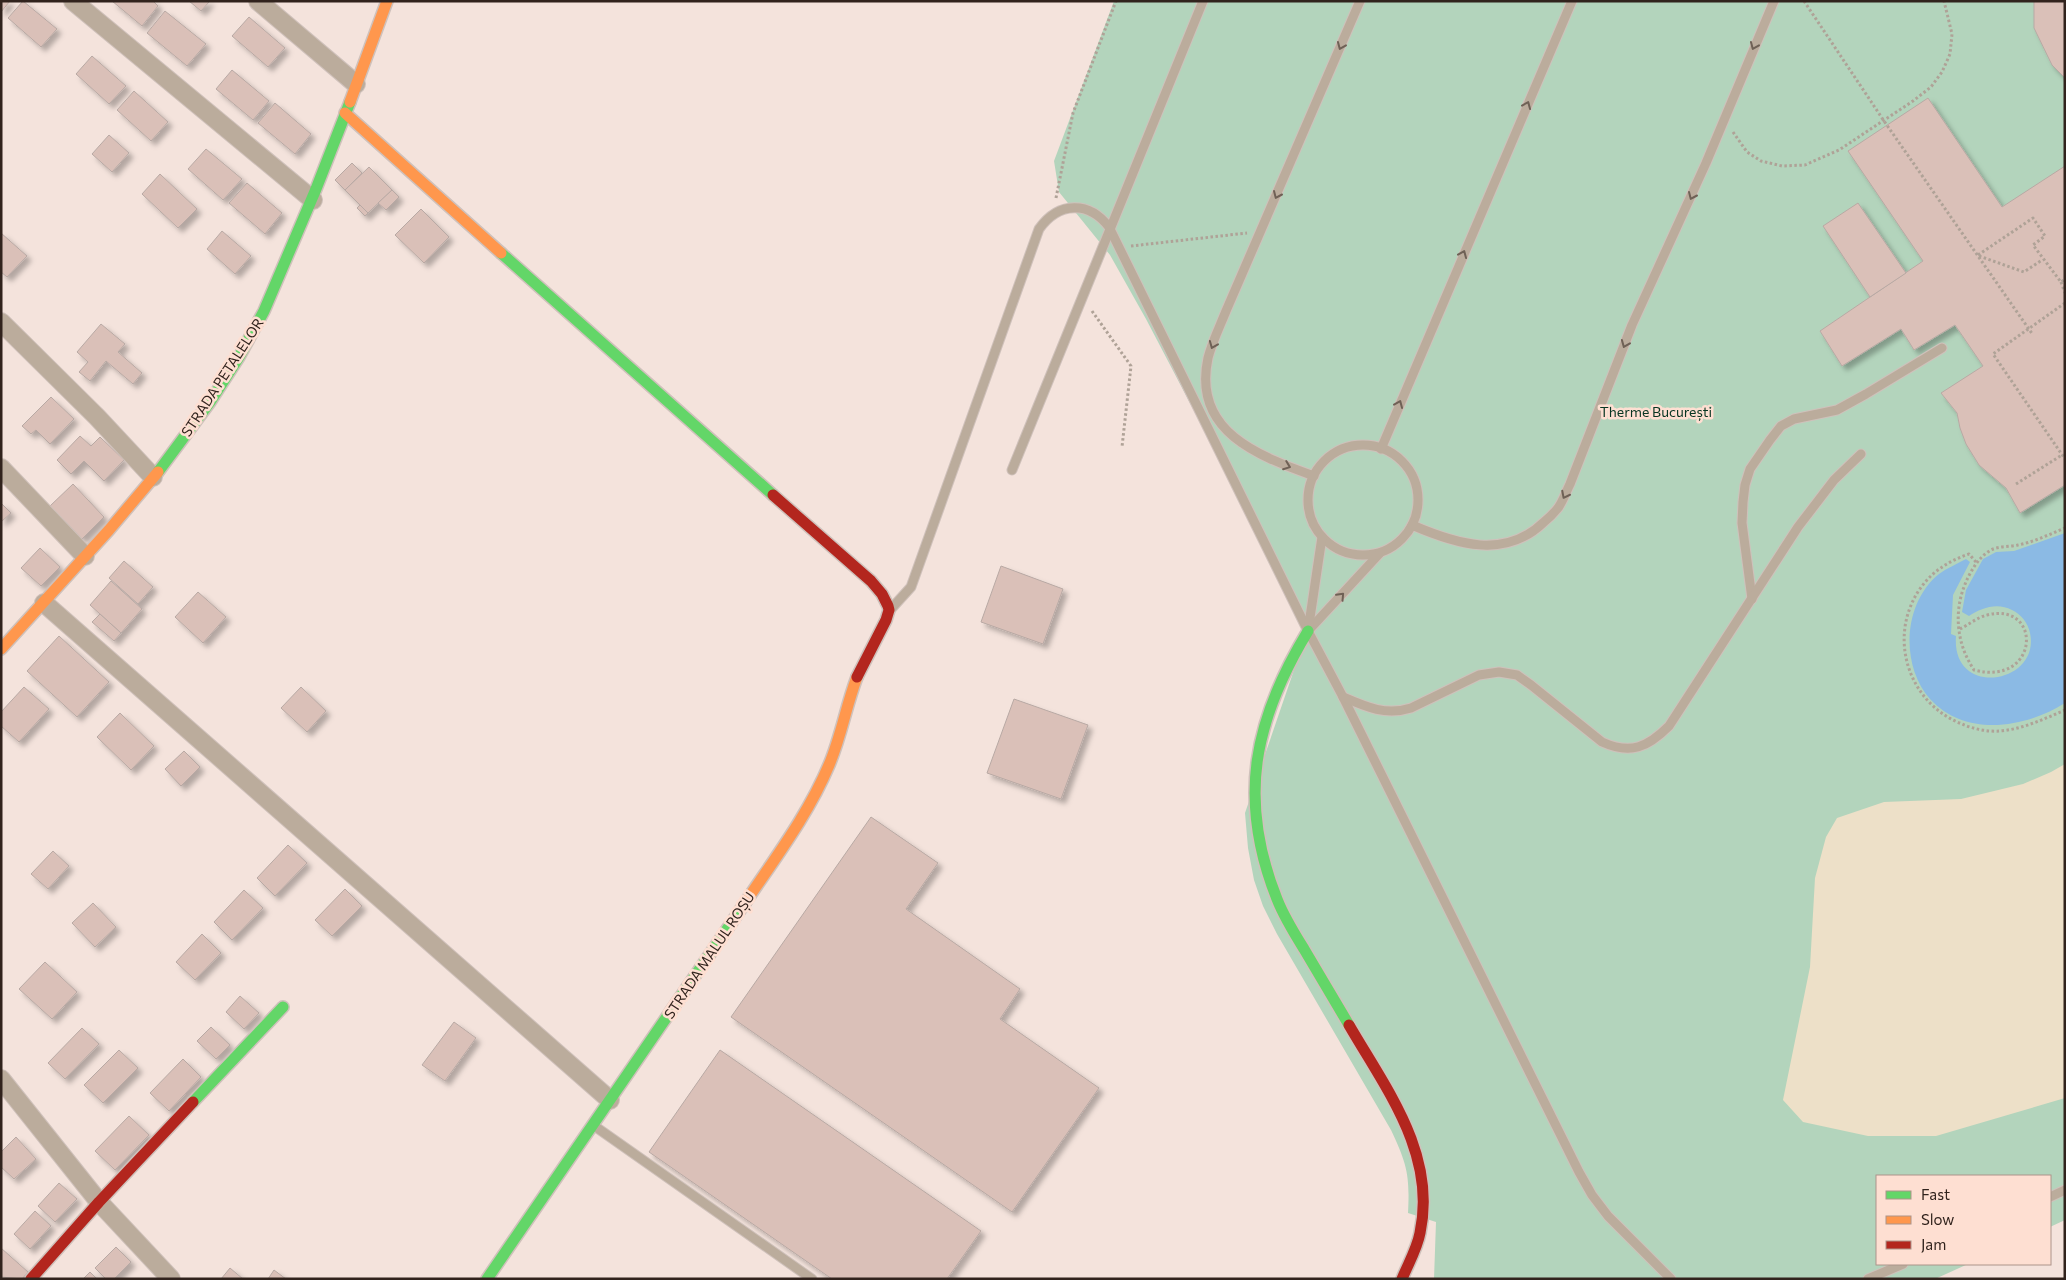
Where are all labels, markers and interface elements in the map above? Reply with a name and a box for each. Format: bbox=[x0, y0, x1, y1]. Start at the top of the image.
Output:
one-way arrow bbox=[1336, 41, 1347, 50]
one-way arrow bbox=[1750, 41, 1761, 50]
one-way arrow bbox=[1521, 101, 1531, 110]
one-way arrow bbox=[1272, 190, 1283, 199]
one-way arrow bbox=[1687, 191, 1698, 200]
one-way arrow bbox=[1457, 250, 1467, 259]
street label: STRADA PETALELOR bbox=[177, 315, 267, 439]
one-way arrow bbox=[1621, 339, 1631, 348]
one-way arrow bbox=[1209, 340, 1219, 349]
one-way arrow bbox=[1393, 400, 1404, 409]
park label: Therme București bbox=[1600, 403, 1712, 421]
one-way arrow bbox=[1282, 459, 1291, 470]
one-way arrow bbox=[1561, 489, 1571, 498]
one-way arrow bbox=[1335, 592, 1344, 601]
street label: STRADA MALUL ROȘU bbox=[660, 888, 759, 1022]
legend bbox=[1876, 1175, 2051, 1265]
text: Fast bbox=[1921, 1185, 1950, 1203]
text: Slow bbox=[1921, 1210, 1954, 1228]
text: Jam bbox=[1921, 1235, 1946, 1253]

